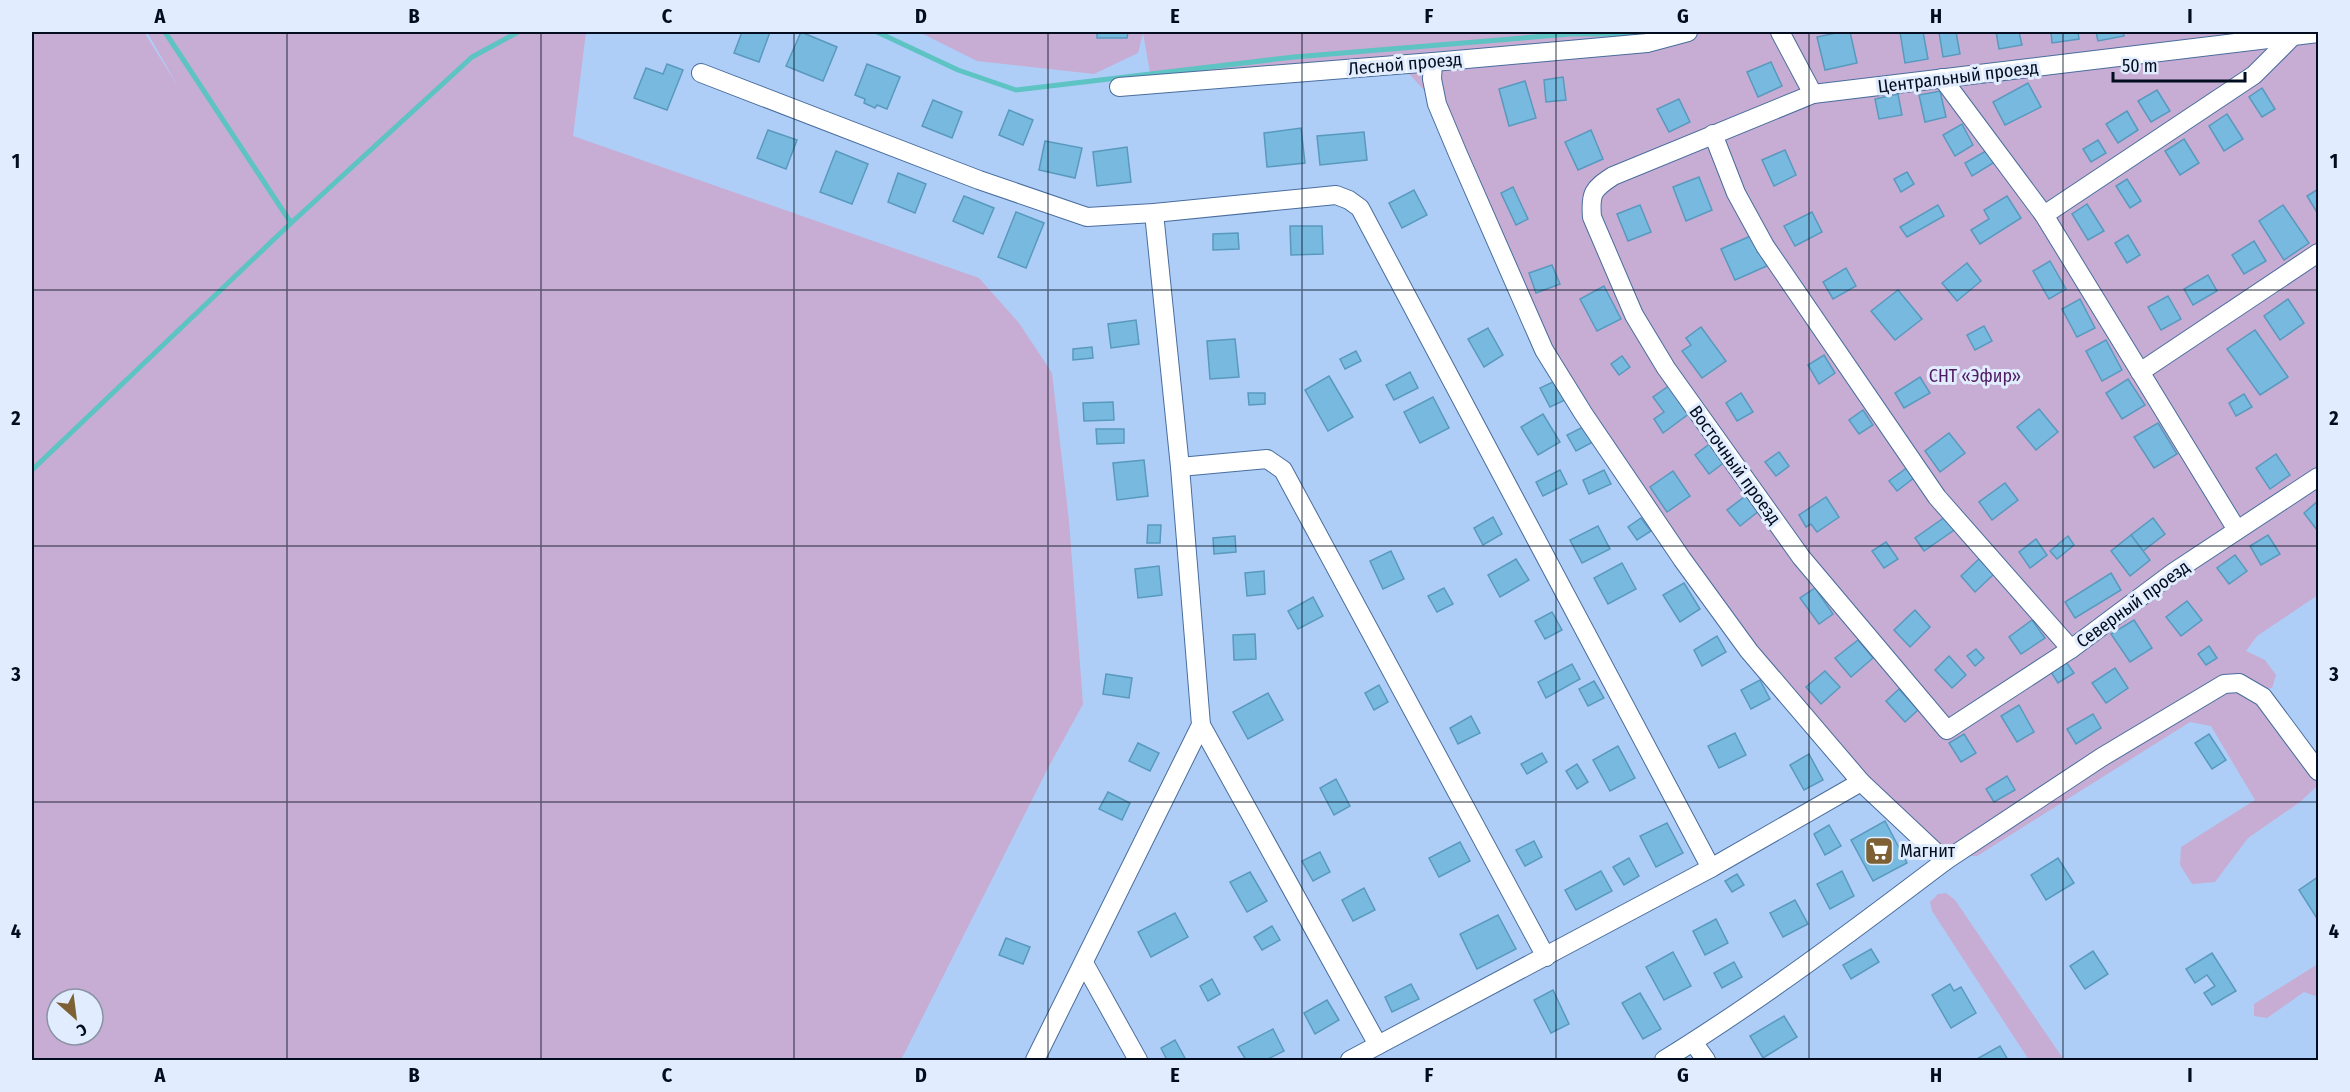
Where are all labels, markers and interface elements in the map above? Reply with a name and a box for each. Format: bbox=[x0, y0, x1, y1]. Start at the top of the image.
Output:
text: A bbox=[154, 4, 167, 28]
text: B bbox=[408, 4, 420, 28]
text: C bbox=[662, 4, 673, 28]
text: D bbox=[915, 4, 927, 28]
text: E bbox=[1170, 4, 1180, 28]
text: F bbox=[1425, 4, 1434, 28]
text: G bbox=[1677, 4, 1689, 28]
text: H bbox=[1930, 4, 1942, 28]
text: I bbox=[2187, 4, 2193, 28]
scale bar bbox=[2113, 45, 2245, 83]
street label: Лесной проезд bbox=[1347, 48, 1463, 80]
text: 50 m bbox=[2122, 55, 2158, 77]
street label: Центральный проезд bbox=[1876, 56, 2040, 98]
text: 1 bbox=[12, 149, 20, 173]
text: 1 bbox=[2330, 149, 2338, 173]
park label: СНТ «Эфир» bbox=[1929, 365, 2021, 387]
street label: Восточный проезд bbox=[1684, 401, 1786, 529]
text: 2 bbox=[10, 406, 21, 430]
text: 2 bbox=[2328, 406, 2339, 430]
street label: Северный проезд bbox=[2072, 556, 2194, 652]
text: 3 bbox=[10, 662, 21, 686]
text: 3 bbox=[2328, 662, 2339, 686]
supermarket icon: Магнит bbox=[1863, 835, 1895, 867]
place label: Магнит bbox=[1900, 840, 1956, 862]
text: 4 bbox=[11, 919, 21, 943]
text: 4 bbox=[2329, 919, 2339, 943]
north arrow bbox=[45, 987, 105, 1047]
text: С bbox=[73, 1019, 90, 1040]
text: A bbox=[154, 1063, 167, 1087]
text: B bbox=[408, 1063, 420, 1087]
text: C bbox=[662, 1063, 673, 1087]
text: D bbox=[915, 1063, 927, 1087]
text: E bbox=[1170, 1063, 1180, 1087]
text: F bbox=[1425, 1063, 1434, 1087]
text: G bbox=[1677, 1063, 1689, 1087]
text: H bbox=[1930, 1063, 1942, 1087]
text: I bbox=[2187, 1063, 2193, 1087]

